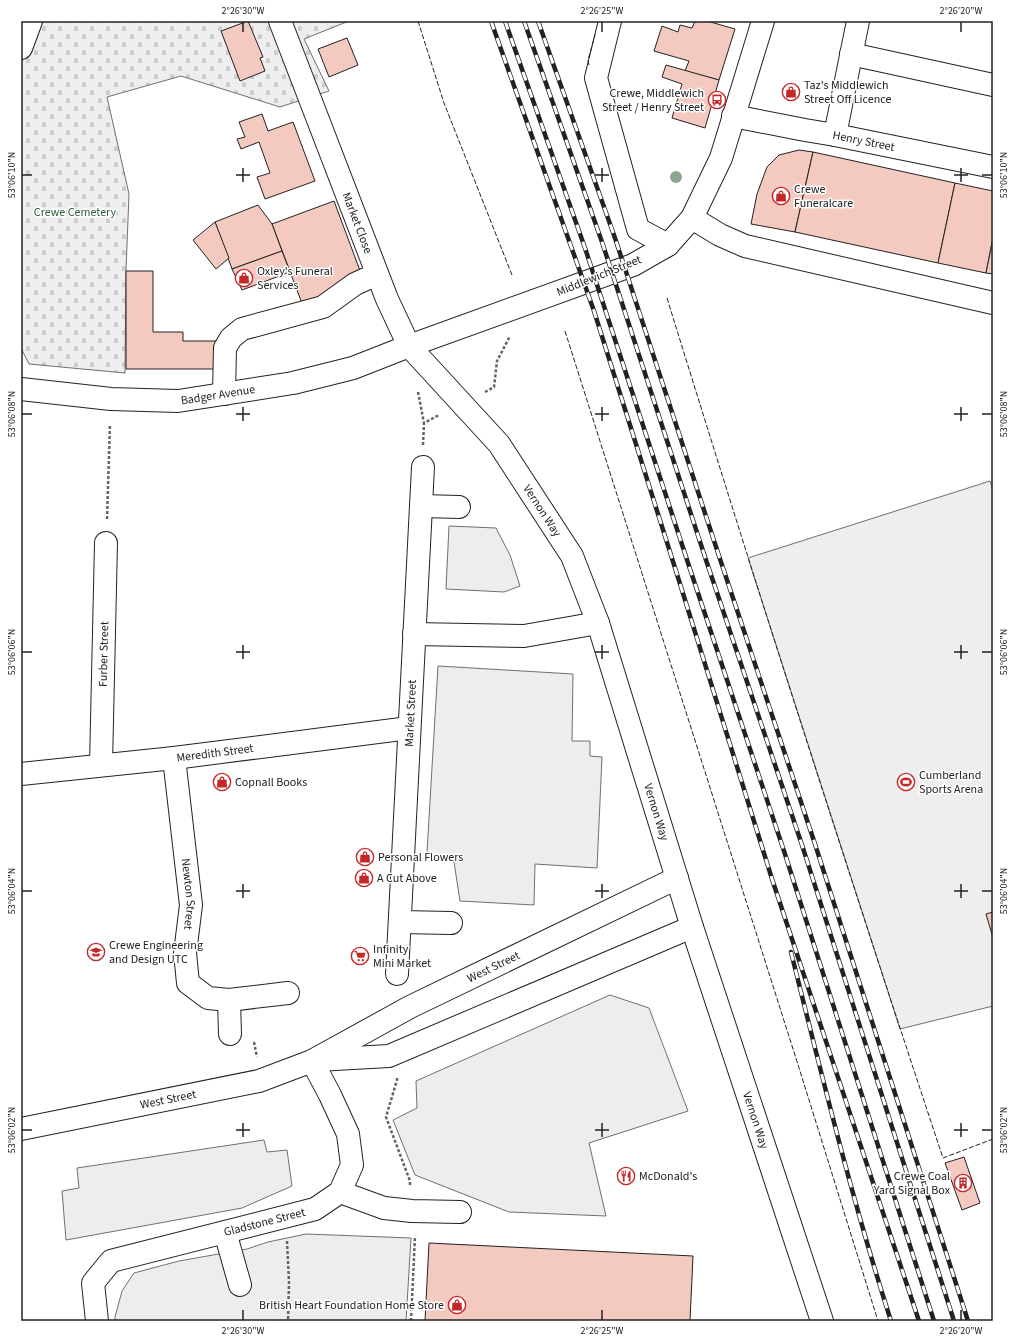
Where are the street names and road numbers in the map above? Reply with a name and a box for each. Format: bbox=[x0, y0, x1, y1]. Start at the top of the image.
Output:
street label: Henry Street bbox=[831, 126, 896, 155]
street label: Market Close bbox=[338, 190, 376, 256]
street label: Middlewich Street bbox=[554, 251, 644, 301]
street label: Badger Avenue bbox=[179, 381, 256, 409]
street label: Vernon Way bbox=[519, 481, 566, 540]
street label: Furber Street bbox=[94, 621, 113, 687]
street label: Market Street bbox=[400, 679, 421, 747]
street label: Meredith Street bbox=[175, 739, 254, 766]
street label: Vernon Way bbox=[640, 781, 673, 843]
street label: Newton Street bbox=[177, 857, 200, 931]
street label: West Street bbox=[464, 947, 523, 987]
street label: West Street bbox=[139, 1085, 198, 1113]
street label: Vernon Way bbox=[738, 1090, 773, 1151]
street label: Gladstone Street bbox=[222, 1203, 307, 1240]

